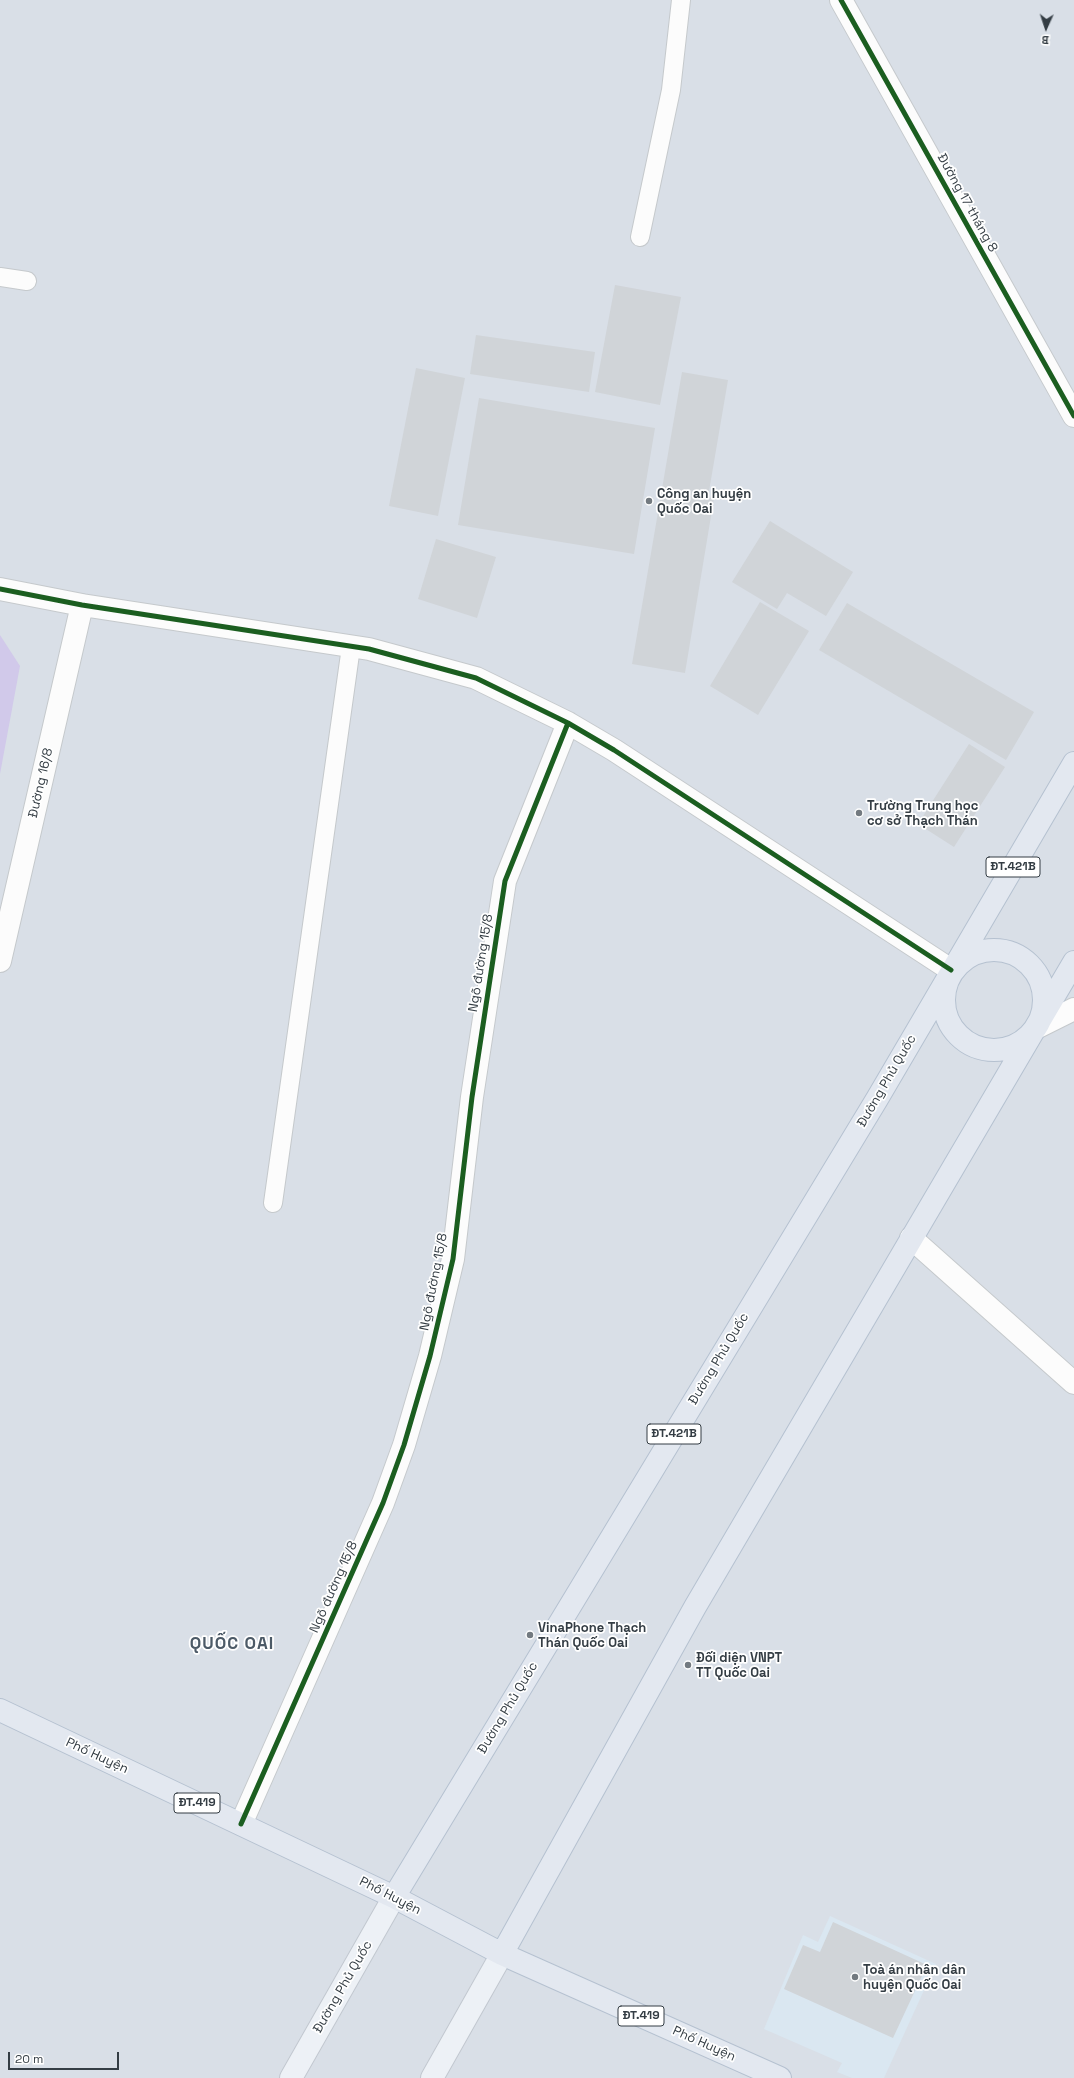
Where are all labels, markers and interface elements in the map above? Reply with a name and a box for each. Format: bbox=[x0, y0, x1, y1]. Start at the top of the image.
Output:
north arrow bbox=[1026, 8, 1066, 48]
text: B bbox=[1041, 33, 1049, 47]
street label: Đường 17 tháng 8 bbox=[934, 151, 1000, 255]
place label: Công an huyện Quốc Oai bbox=[657, 486, 751, 517]
marker: Công an huyện Quốc Oai bbox=[644, 496, 654, 506]
street label: Đường 16/8 bbox=[25, 747, 57, 819]
place label: Trường Trung học cơ sở Thạch Thán bbox=[867, 798, 978, 829]
marker: Trường Trung học cơ sở Thạch Thán bbox=[854, 808, 864, 818]
road number: ĐT.421B bbox=[986, 857, 1040, 877]
street label: Ngõ đường 15/8 bbox=[466, 913, 496, 1013]
street label: Đường Phủ Quốc bbox=[854, 1032, 920, 1130]
street label: Ngõ đường 15/8 bbox=[417, 1232, 451, 1332]
street label: Đường Phủ Quốc bbox=[685, 1310, 753, 1408]
road number: ĐT.421B bbox=[647, 1424, 701, 1444]
street label: Ngõ đường 15/8 bbox=[307, 1539, 361, 1635]
place label: VinaPhone Thạch Thán Quốc Oai bbox=[538, 1620, 646, 1651]
marker: VinaPhone Thạch Thán Quốc Oai bbox=[525, 1630, 535, 1640]
district label: QUỐC OAI bbox=[190, 1634, 274, 1654]
place label: Đối diện VNPT TT Quốc Oai bbox=[696, 1650, 782, 1681]
street label: Đường Phủ Quốc bbox=[474, 1659, 542, 1757]
marker: Đối diện VNPT TT Quốc Oai bbox=[683, 1660, 693, 1670]
street label: Phố Huyện bbox=[63, 1735, 131, 1777]
road number: ĐT.419 bbox=[174, 1793, 220, 1813]
street label: Phố Huyện bbox=[356, 1874, 424, 1918]
street label: Đường Phủ Quốc bbox=[310, 1938, 376, 2036]
place label: Toà án nhân dân huyện Quốc Oai bbox=[863, 1962, 966, 1993]
marker: Toà án nhân dân huyện Quốc Oai bbox=[850, 1972, 860, 1982]
road number: ĐT.419 bbox=[618, 2006, 664, 2026]
street label: Phố Huyện bbox=[670, 2023, 738, 2065]
scale bar bbox=[10, 2044, 121, 2070]
text: 20 m bbox=[15, 2051, 43, 2067]

